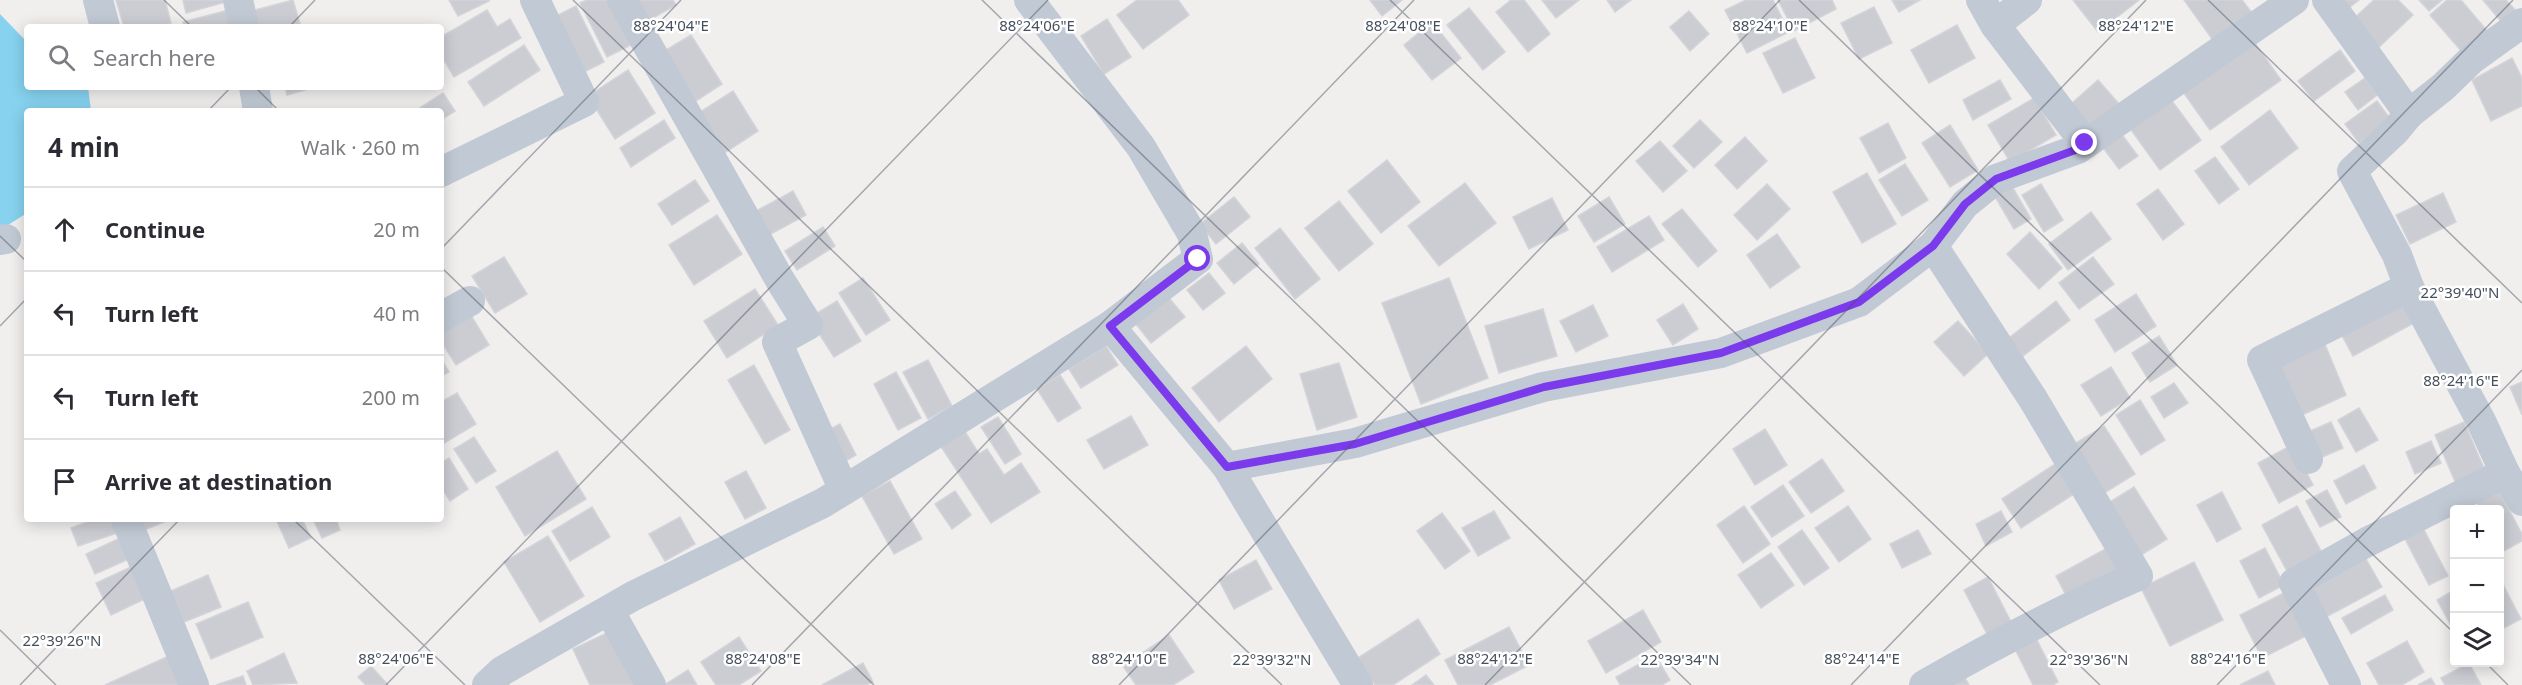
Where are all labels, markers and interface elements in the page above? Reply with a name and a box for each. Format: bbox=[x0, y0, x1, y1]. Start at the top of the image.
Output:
text: 88°24'04"E bbox=[633, 15, 709, 35]
text: 88°24'06"E bbox=[999, 15, 1075, 35]
text: 88°24'08"E bbox=[1365, 15, 1441, 35]
text: 88°24'10"E bbox=[1732, 15, 1808, 35]
text: 88°24'12"E bbox=[2098, 15, 2174, 35]
search box bbox=[24, 24, 444, 90]
icon: search bbox=[45, 41, 78, 74]
text: Search here bbox=[93, 42, 215, 72]
text: 4 min bbox=[48, 129, 120, 165]
route end bbox=[2071, 129, 2097, 155]
text: Walk · 260 m bbox=[301, 134, 420, 161]
icon: ahead bbox=[48, 213, 81, 246]
text: Continue bbox=[105, 214, 205, 244]
text: 20 m bbox=[373, 216, 420, 243]
route start bbox=[1184, 245, 1210, 271]
text: 22°39'40"N bbox=[2421, 282, 2499, 302]
icon: left bbox=[48, 297, 81, 330]
text: Turn left bbox=[105, 298, 199, 328]
text: 40 m bbox=[373, 300, 420, 327]
text: 88°24'16"E bbox=[2423, 370, 2499, 390]
icon: left bbox=[48, 381, 81, 414]
text: Turn left bbox=[105, 382, 199, 412]
text: 200 m bbox=[362, 384, 420, 411]
icon: arrive bbox=[48, 465, 81, 498]
text: Arrive at destination bbox=[105, 466, 332, 496]
map controls bbox=[2450, 505, 2504, 667]
button: + bbox=[2450, 505, 2504, 559]
button: − bbox=[2450, 559, 2504, 613]
button: layers bbox=[2450, 613, 2504, 667]
text: 22°39'26"N bbox=[23, 630, 101, 650]
text: 88°24'06"E bbox=[358, 648, 434, 668]
text: 88°24'08"E bbox=[725, 648, 801, 668]
text: 88°24'10"E bbox=[1091, 648, 1167, 668]
text: 88°24'12"E bbox=[1457, 648, 1533, 668]
text: 88°24'14"E bbox=[1824, 648, 1900, 668]
text: 88°24'16"E bbox=[2190, 648, 2266, 668]
text: 22°39'32"N bbox=[1233, 649, 1311, 669]
text: 22°39'34"N bbox=[1641, 649, 1719, 669]
text: 22°39'36"N bbox=[2050, 649, 2128, 669]

